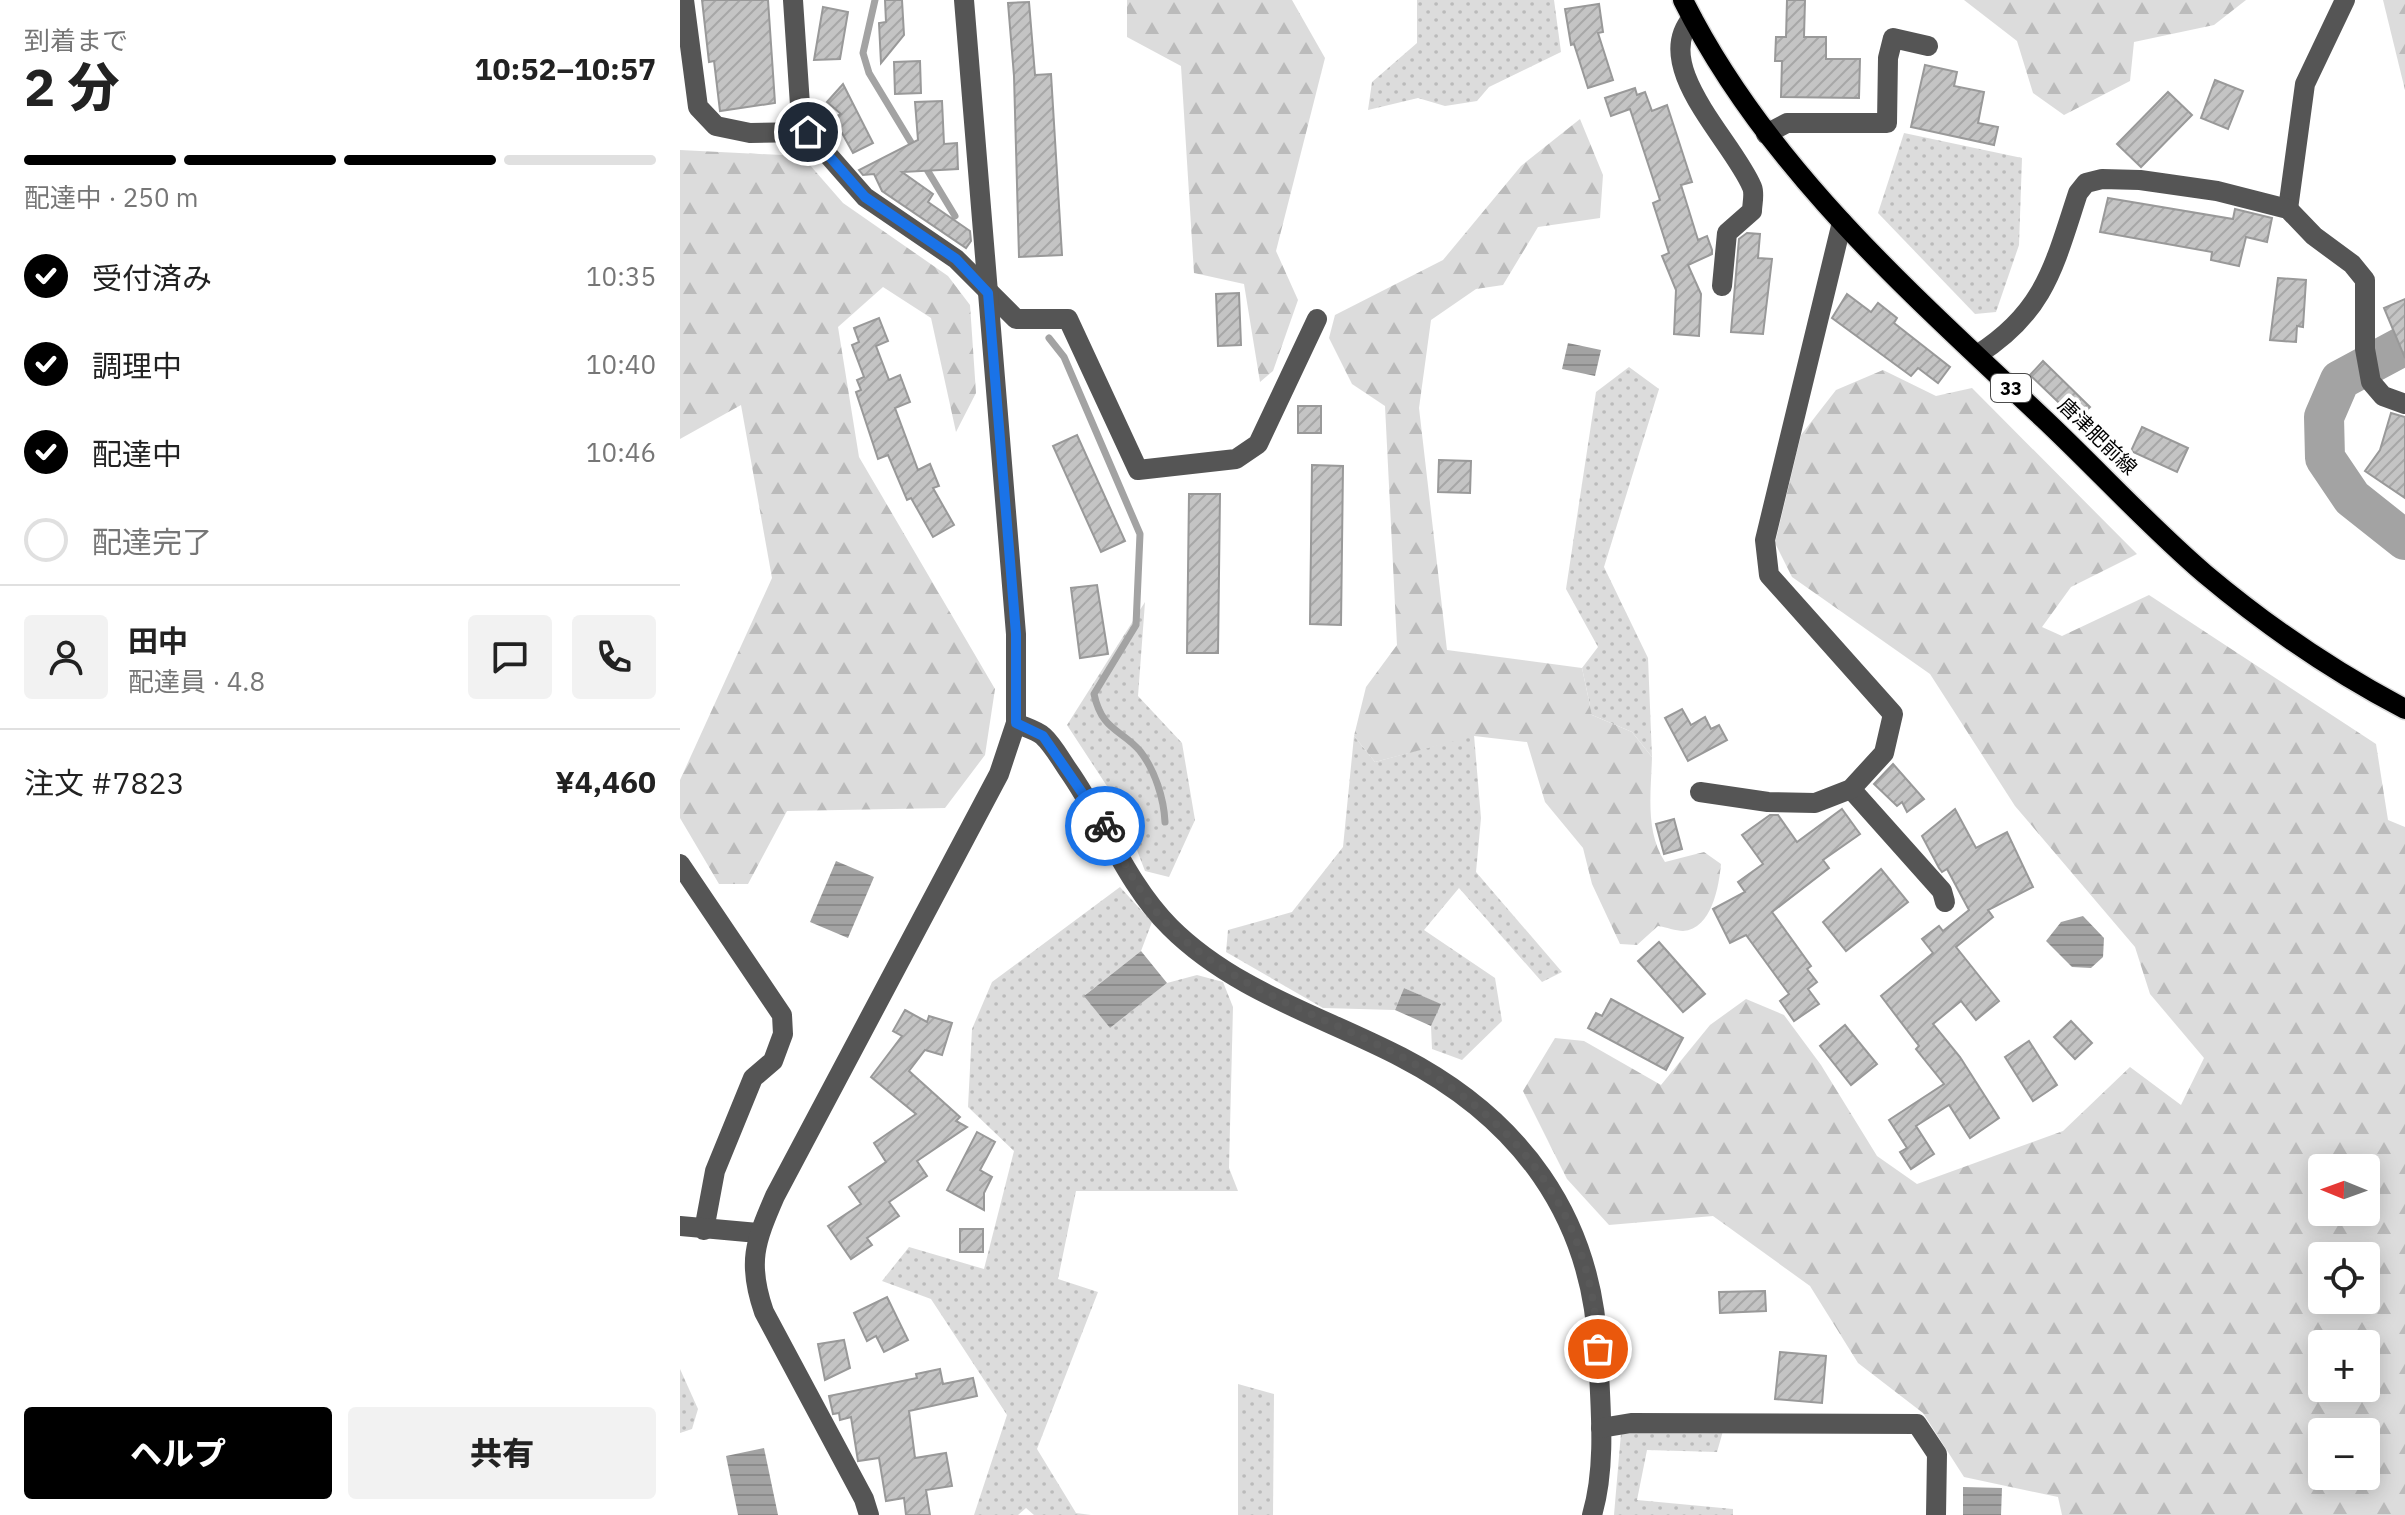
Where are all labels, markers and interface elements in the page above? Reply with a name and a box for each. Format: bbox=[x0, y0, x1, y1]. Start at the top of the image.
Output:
text: 到着まで bbox=[24, 23, 128, 57]
text: 10:52–10:57 bbox=[475, 49, 656, 88]
text: 2 分 bbox=[24, 53, 119, 120]
pin bbox=[774, 98, 842, 166]
icon: home bbox=[786, 110, 830, 154]
text: 配達中 · 250 m bbox=[24, 180, 198, 214]
icon: check bbox=[24, 254, 68, 298]
text: 受付済み bbox=[92, 258, 212, 297]
text: 10:35 bbox=[586, 259, 656, 293]
icon: check bbox=[24, 342, 68, 386]
text: 調理中 bbox=[92, 346, 182, 385]
text: 10:40 bbox=[586, 347, 656, 381]
road number: 33 bbox=[1991, 374, 2031, 402]
street label: 唐津肥前線 bbox=[2053, 392, 2143, 480]
icon: check bbox=[24, 430, 68, 474]
text: 配達中 bbox=[92, 434, 182, 473]
text: 10:46 bbox=[586, 435, 656, 469]
text: 配達完了 bbox=[92, 522, 212, 561]
button: person bbox=[24, 615, 108, 699]
button: chat bbox=[468, 615, 552, 699]
button: phone bbox=[572, 615, 656, 699]
text: 田中 bbox=[128, 621, 188, 660]
text: 配達員 · 4.8 bbox=[128, 664, 265, 698]
text: ¥4,460 bbox=[555, 762, 656, 801]
text: 注文 #7823 bbox=[24, 763, 184, 802]
courier bbox=[1065, 786, 1145, 866]
icon: bike bbox=[1083, 804, 1127, 848]
north arrow bbox=[2308, 1154, 2380, 1226]
map controls bbox=[2308, 1154, 2380, 1490]
button: locate bbox=[2308, 1242, 2380, 1314]
pin bbox=[1564, 1315, 1632, 1383]
icon: bag bbox=[1576, 1327, 1620, 1371]
button: + bbox=[2308, 1330, 2380, 1402]
button: ヘルプ bbox=[24, 1407, 332, 1499]
button: 共有 bbox=[348, 1407, 656, 1499]
button: − bbox=[2308, 1418, 2380, 1490]

